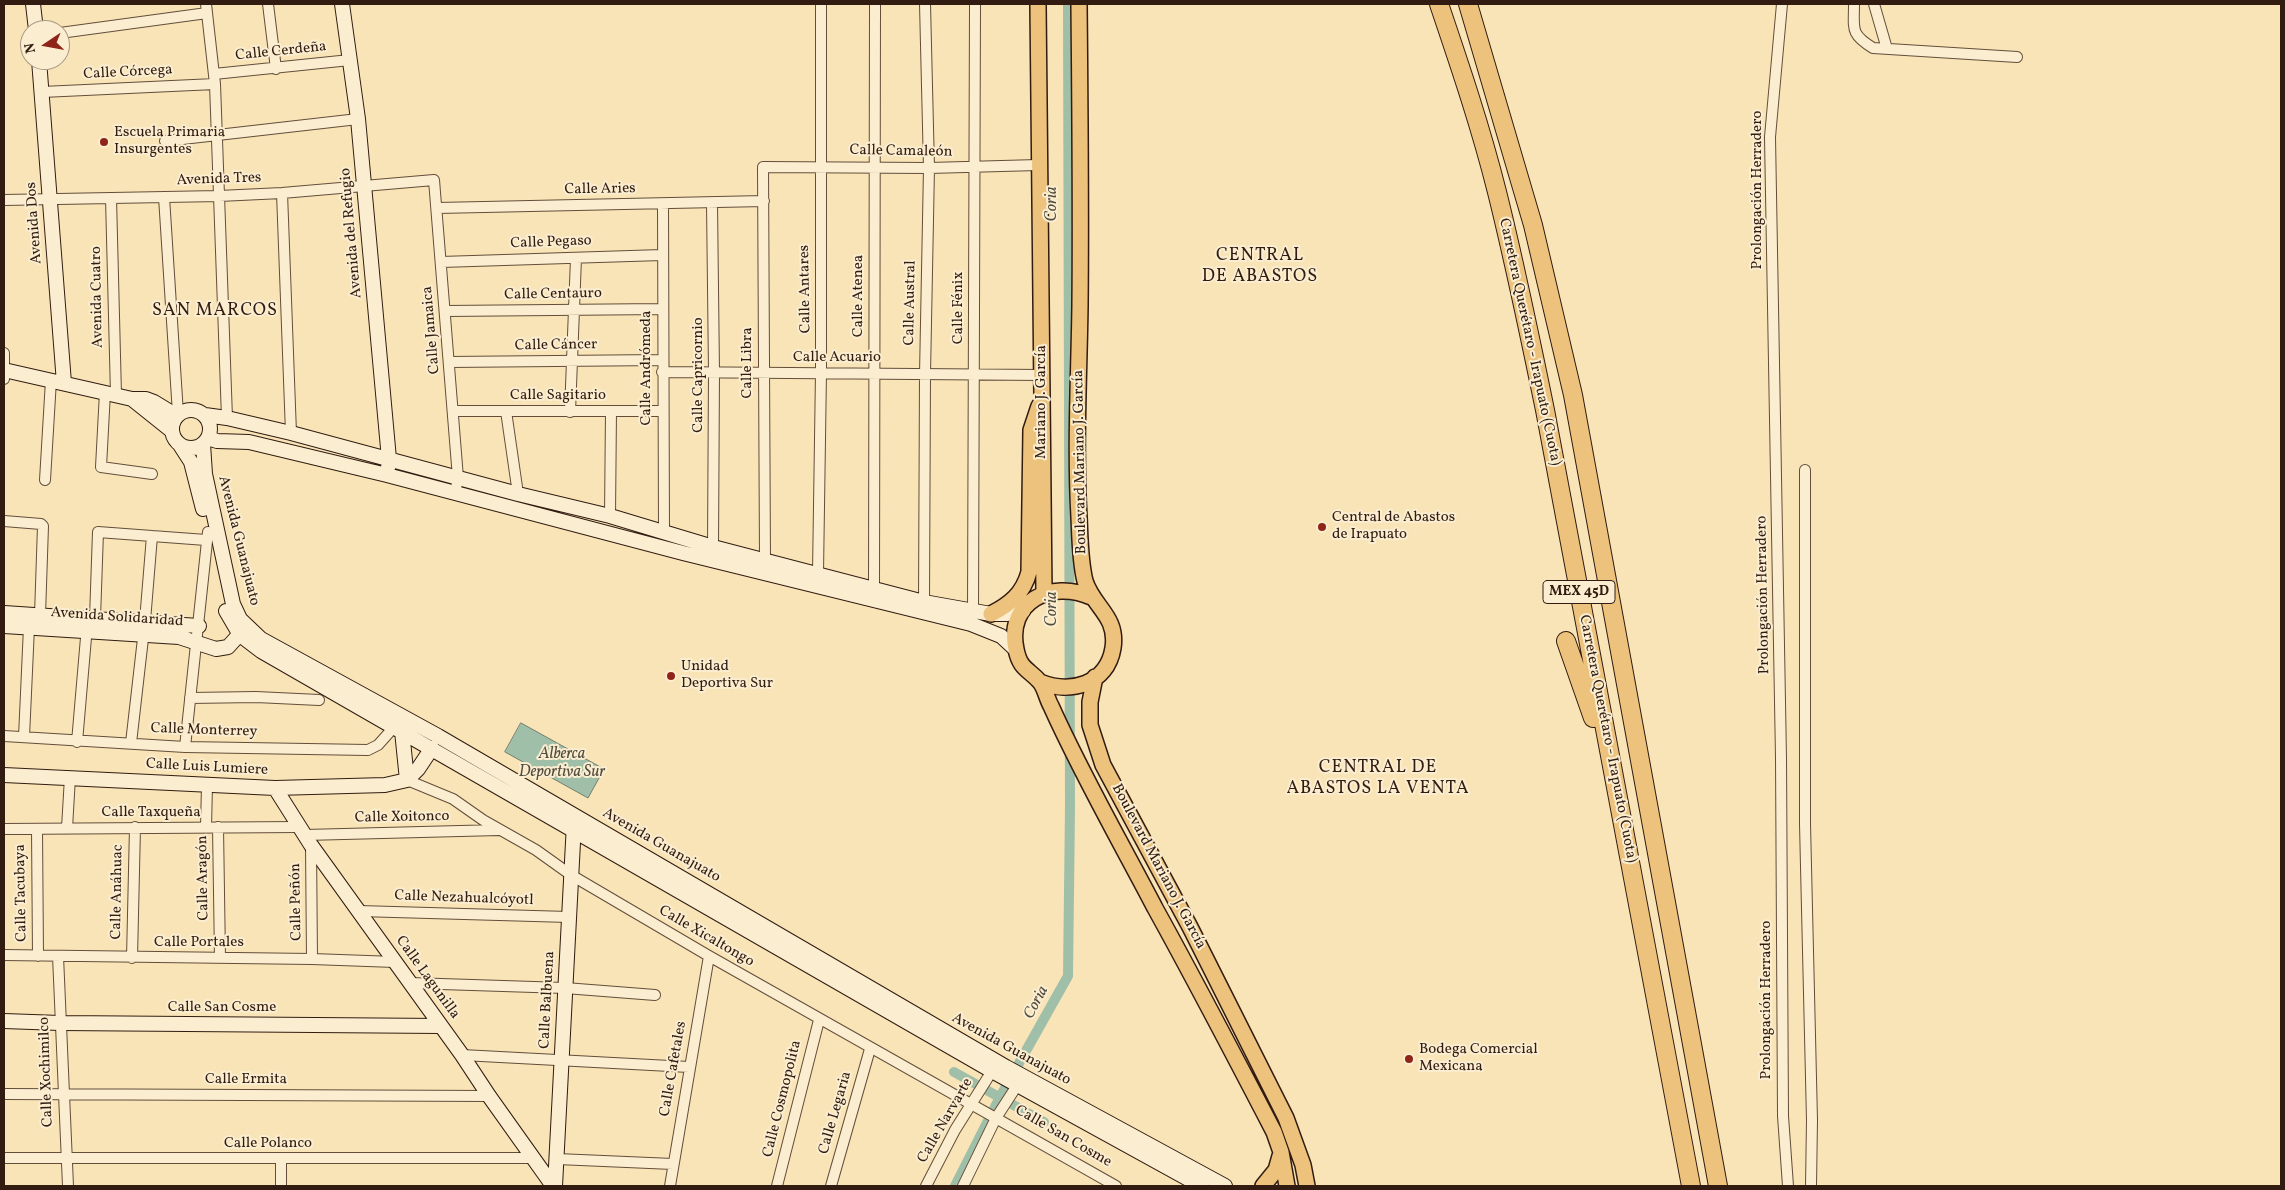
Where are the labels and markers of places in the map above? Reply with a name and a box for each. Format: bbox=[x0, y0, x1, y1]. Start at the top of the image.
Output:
place label: Escuela Primaria Insurgentes bbox=[114, 124, 225, 159]
marker: Escuela Primaria Insurgentes bbox=[98, 136, 110, 148]
place label: Central de Abastos de Irapuato bbox=[1332, 509, 1455, 544]
marker: Central de Abastos de Irapuato bbox=[1316, 521, 1328, 533]
place label: Unidad Deportiva Sur bbox=[681, 658, 773, 693]
marker: Unidad Deportiva Sur bbox=[665, 670, 677, 682]
place label: Bodega Comercial Mexicana bbox=[1419, 1041, 1538, 1076]
marker: Bodega Comercial Mexicana bbox=[1403, 1053, 1415, 1065]

